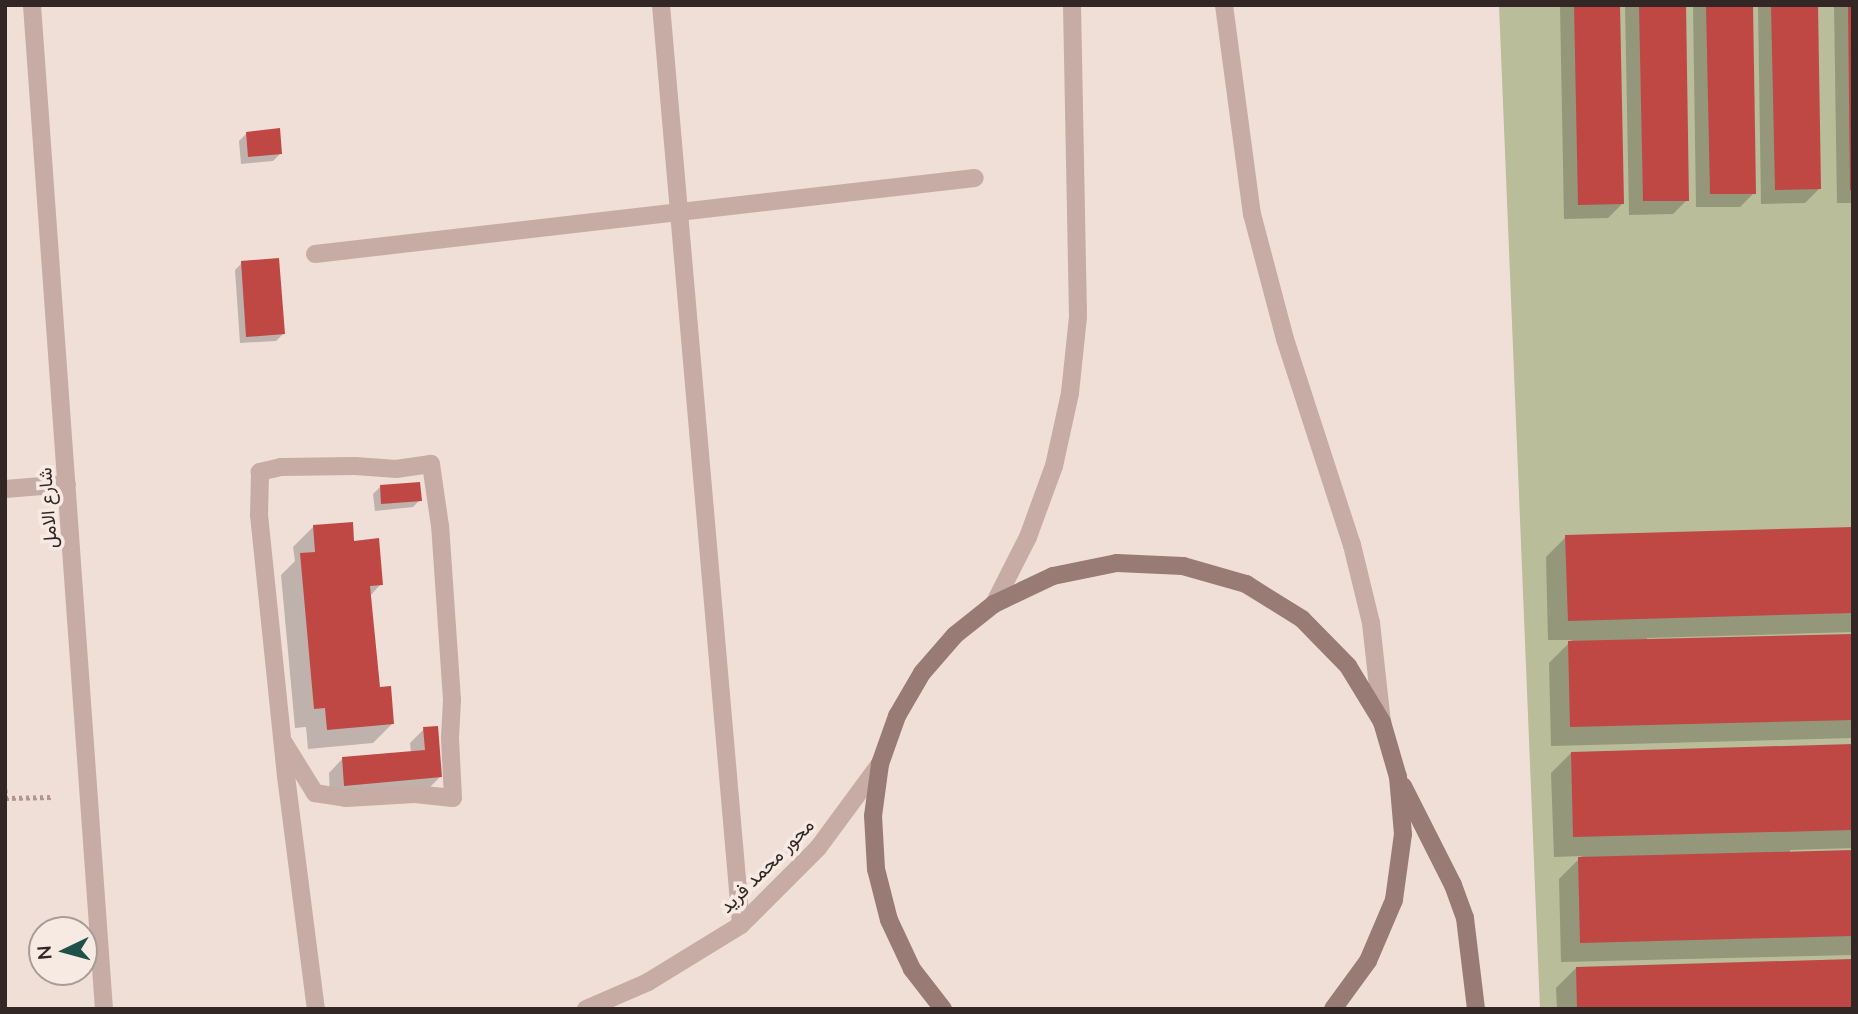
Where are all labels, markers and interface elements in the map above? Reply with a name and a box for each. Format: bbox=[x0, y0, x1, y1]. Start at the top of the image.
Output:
street label: شارع الامل bbox=[34, 467, 62, 549]
street label: محور محمد فريد bbox=[715, 814, 819, 918]
north arrow bbox=[28, 916, 98, 986]
text: N bbox=[31, 944, 57, 961]

